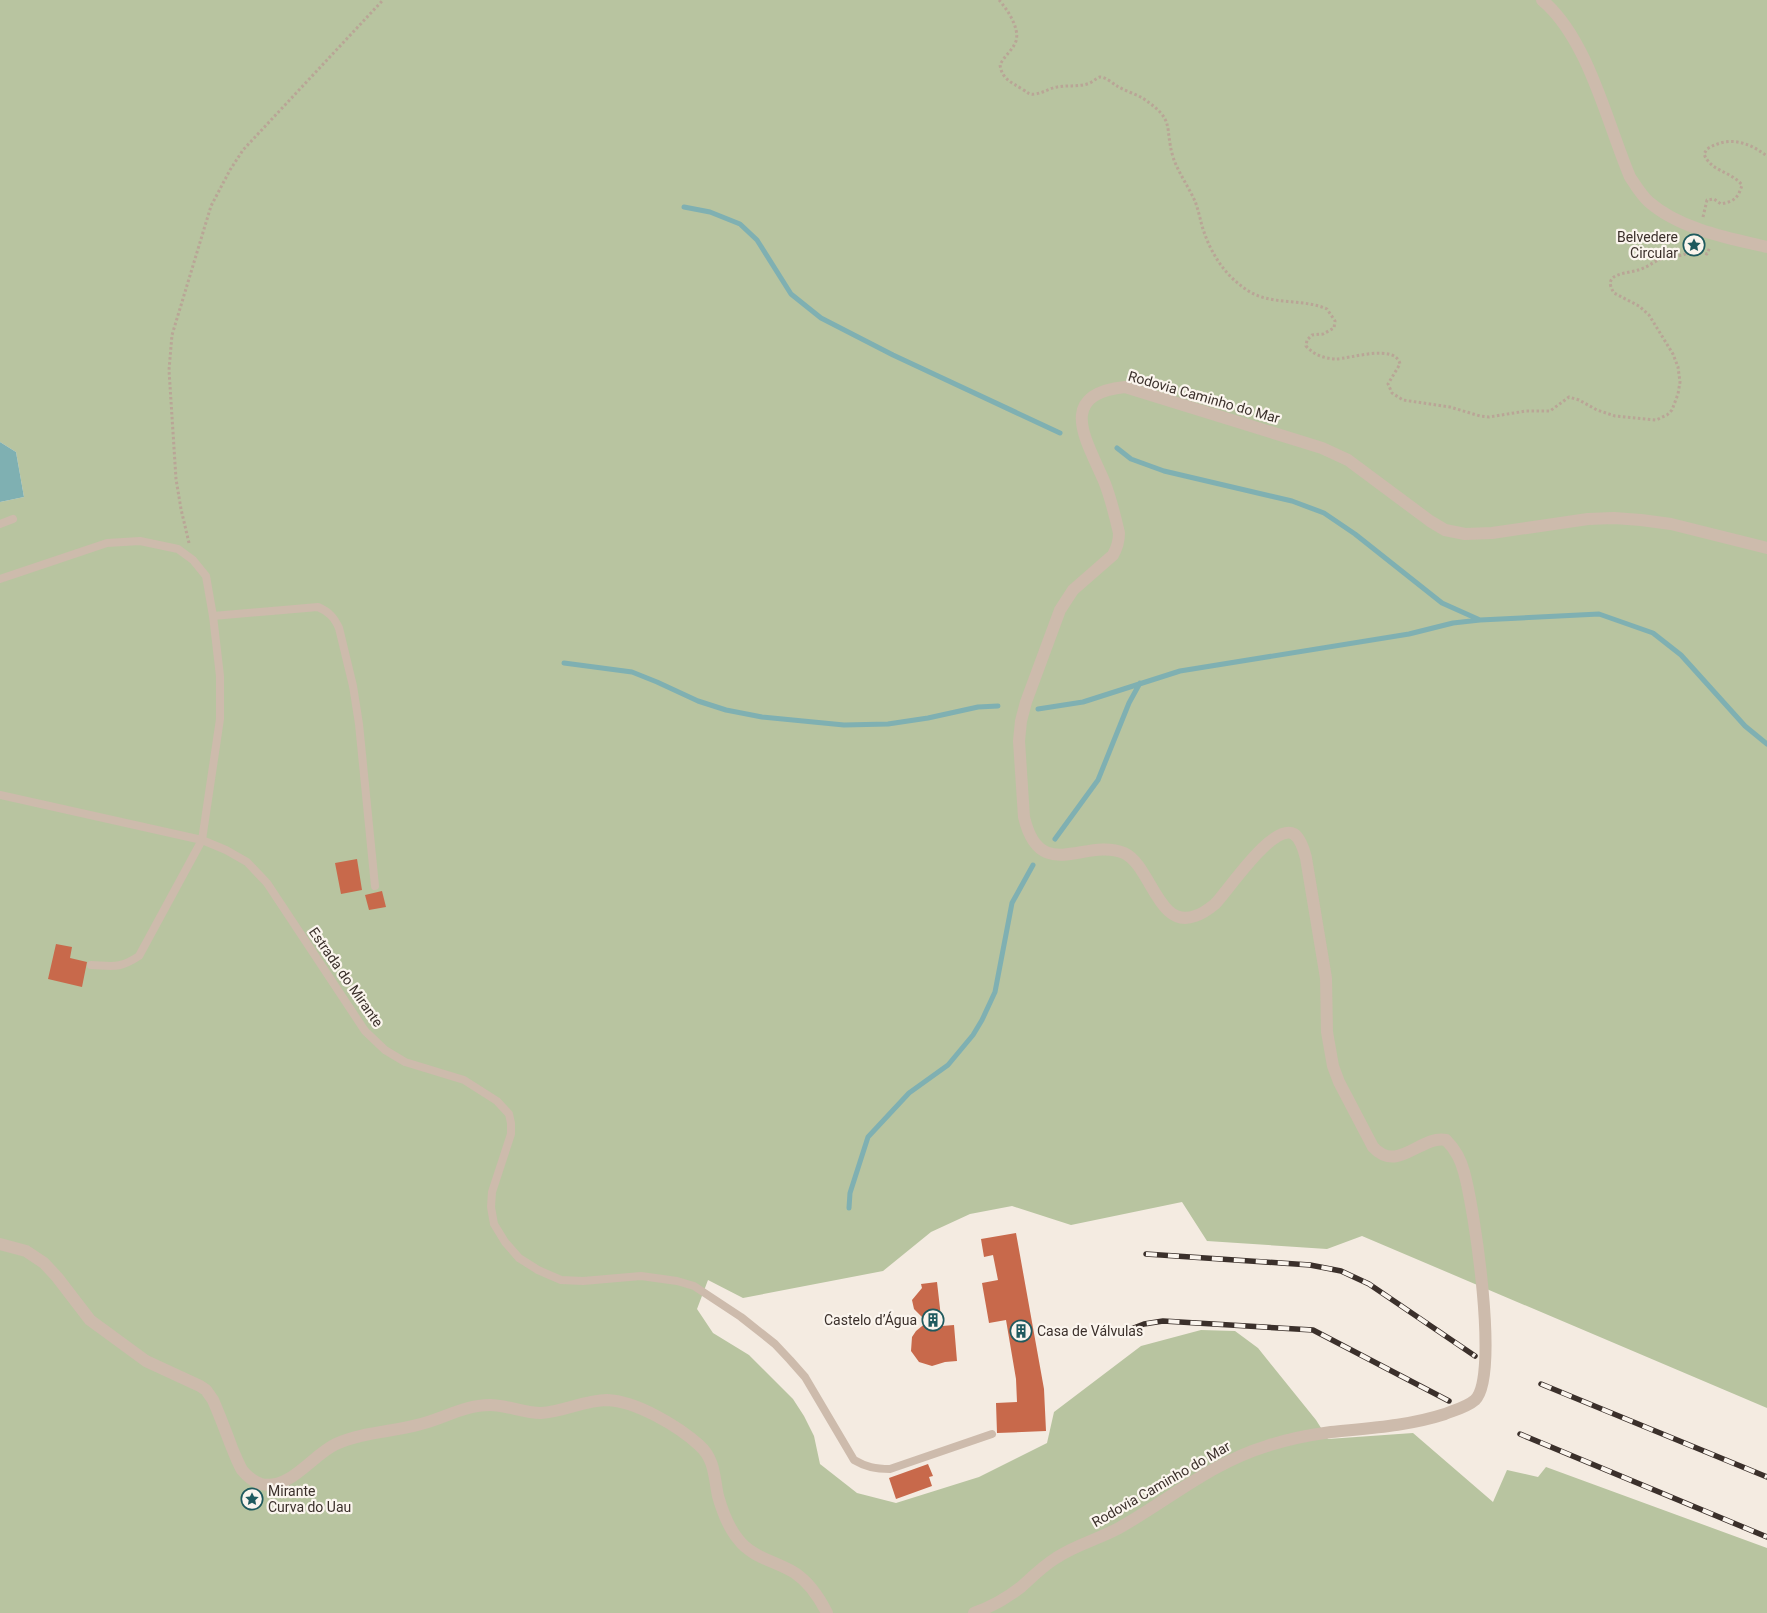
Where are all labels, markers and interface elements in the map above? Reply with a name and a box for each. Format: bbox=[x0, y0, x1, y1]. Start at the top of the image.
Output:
place label: Belvedere Circular bbox=[1617, 229, 1678, 261]
place icon: Belvedere Circular bbox=[1682, 233, 1706, 257]
street label: Rodovia Caminho do Mar bbox=[1126, 368, 1282, 426]
street label: Estrada do Mirante bbox=[306, 924, 386, 1030]
building icon: Castelo d’Água bbox=[921, 1308, 945, 1332]
place label: Castelo d’Água bbox=[824, 1311, 917, 1328]
building icon: Casa de Válvulas bbox=[1009, 1319, 1033, 1343]
place label: Casa de Válvulas bbox=[1037, 1323, 1143, 1339]
street label: Rodovia Caminho do Mar bbox=[1089, 1438, 1233, 1530]
place label: Mirante Curva do Uau bbox=[268, 1483, 351, 1515]
place icon: Mirante Curva do Uau bbox=[240, 1487, 264, 1511]

